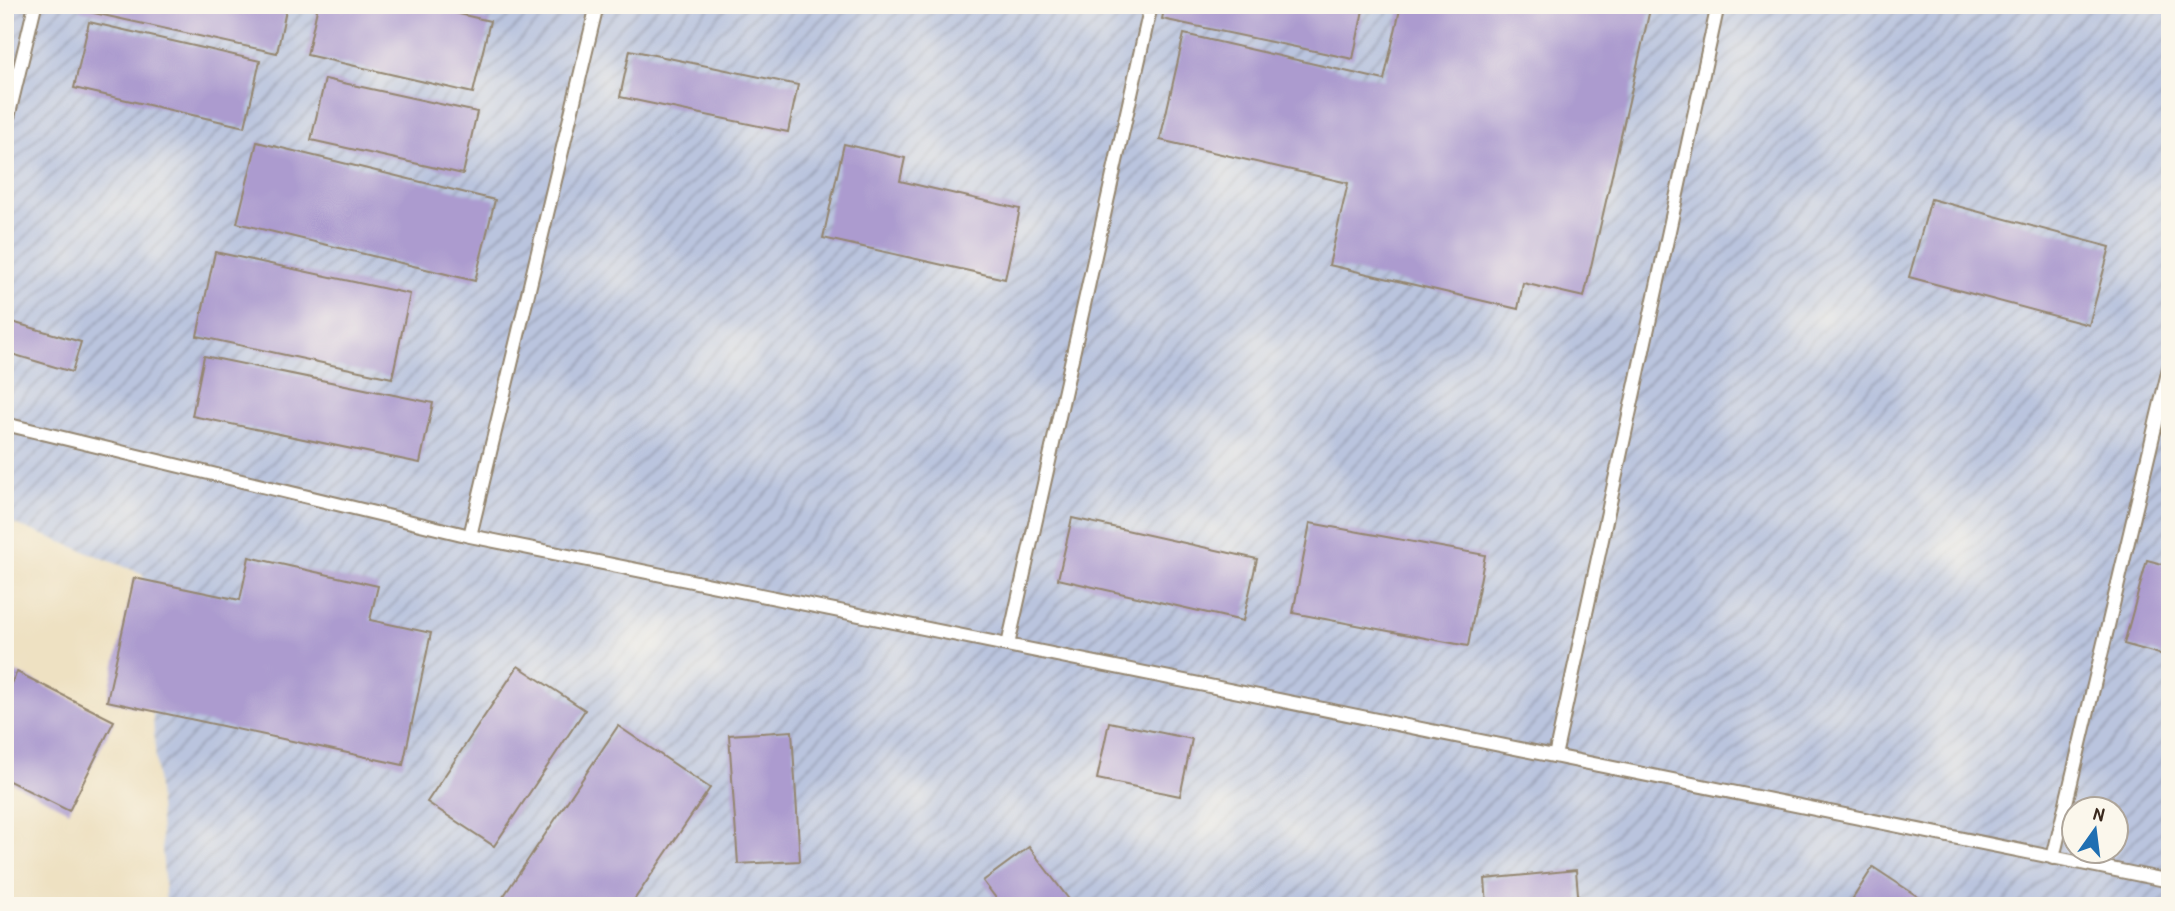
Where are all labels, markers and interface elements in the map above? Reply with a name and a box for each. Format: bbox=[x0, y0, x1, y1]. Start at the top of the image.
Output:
north arrow bbox=[2060, 796, 2130, 866]
text: N bbox=[2091, 800, 2107, 827]

